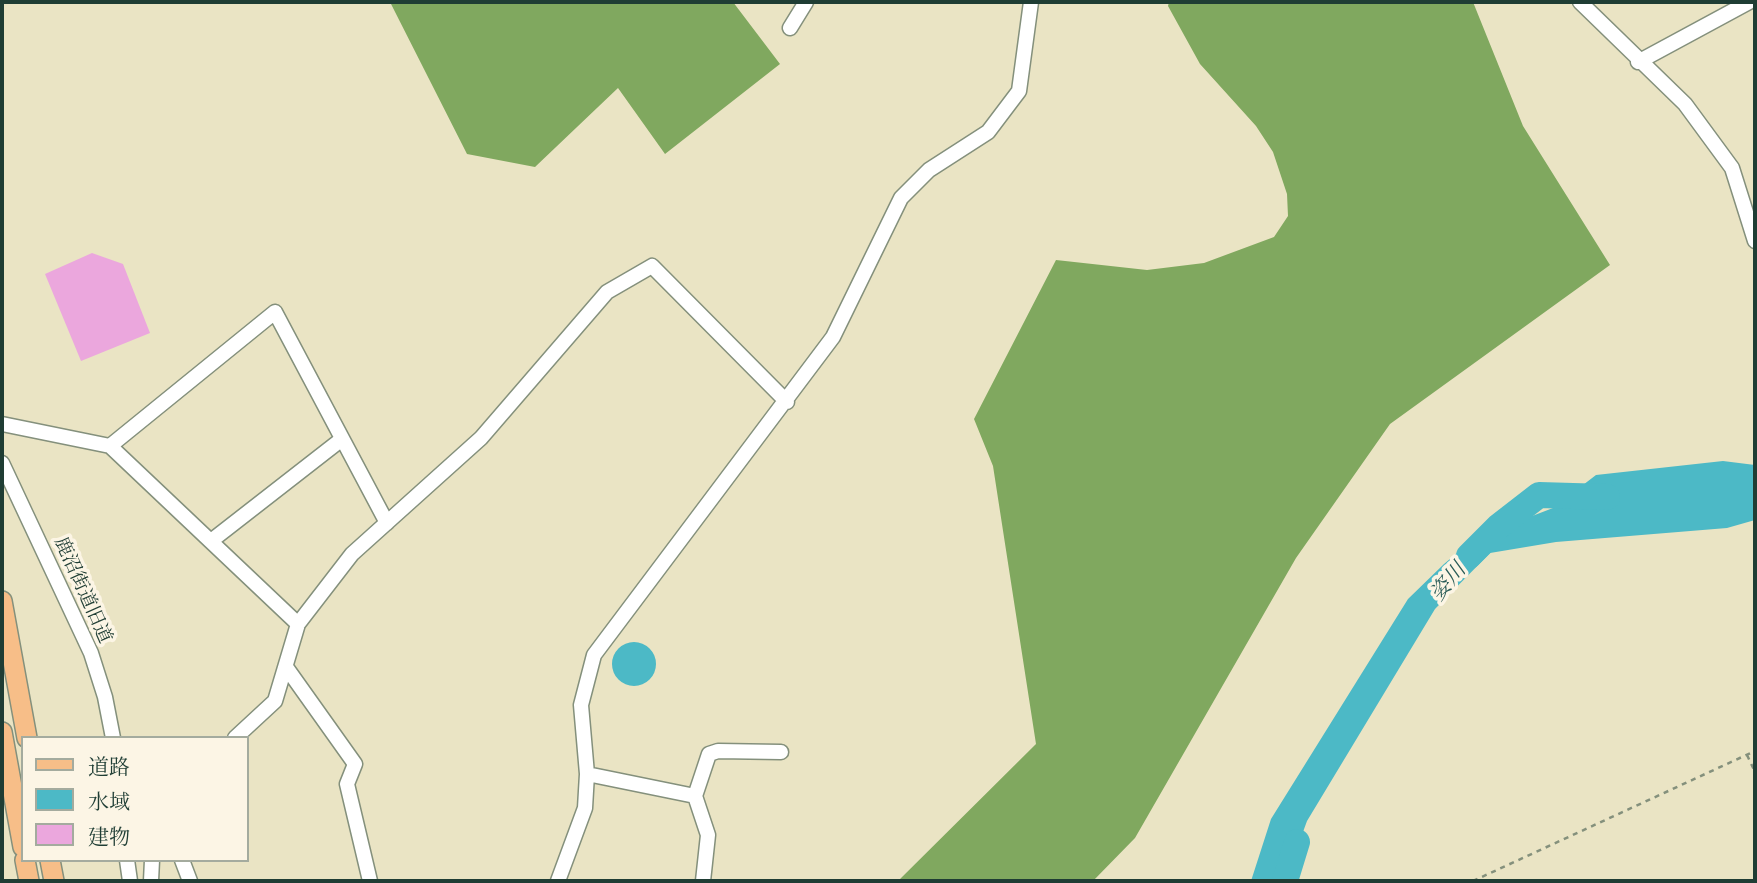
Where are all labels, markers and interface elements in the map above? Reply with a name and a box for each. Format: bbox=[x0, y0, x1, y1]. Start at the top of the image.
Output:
street label: 鹿沼街道旧道 bbox=[49, 533, 117, 647]
water label: 姿川 bbox=[1425, 558, 1471, 606]
legend bbox=[21, 736, 248, 862]
text: 道路 bbox=[88, 754, 130, 779]
text: 水域 bbox=[88, 789, 130, 814]
text: 建物 bbox=[88, 824, 130, 849]

